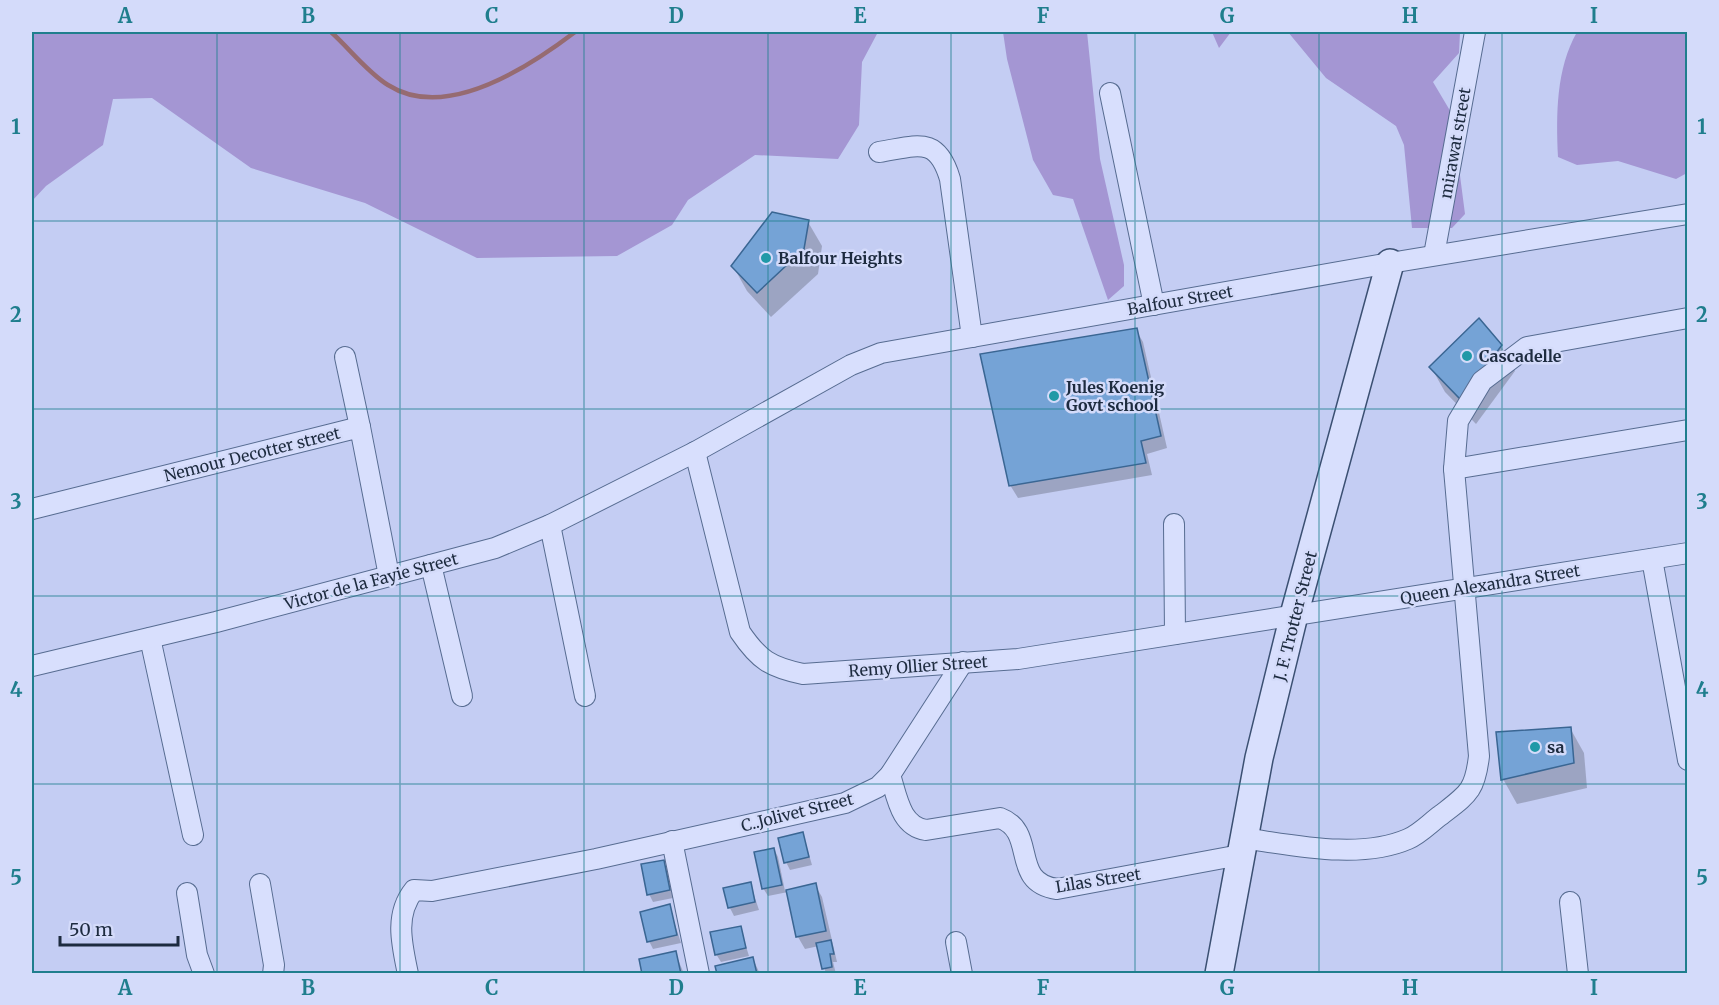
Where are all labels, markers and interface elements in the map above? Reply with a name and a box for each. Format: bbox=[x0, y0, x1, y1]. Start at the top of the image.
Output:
text: A bbox=[117, 3, 133, 28]
text: B bbox=[301, 3, 315, 28]
text: C bbox=[485, 3, 499, 28]
text: D bbox=[668, 3, 684, 28]
text: E bbox=[853, 3, 867, 28]
text: F bbox=[1037, 3, 1050, 28]
text: G bbox=[1220, 3, 1235, 28]
text: H bbox=[1402, 3, 1418, 28]
text: I bbox=[1590, 3, 1598, 28]
street label: mirawat street bbox=[1435, 85, 1475, 200]
text: 1 bbox=[11, 114, 21, 139]
text: 1 bbox=[1697, 114, 1707, 139]
place label: Balfour Heights bbox=[778, 248, 902, 268]
marker: Balfour Heights bbox=[759, 251, 773, 265]
street label: Balfour Street bbox=[1126, 281, 1235, 319]
text: 2 bbox=[10, 302, 22, 327]
text: 2 bbox=[1696, 302, 1708, 327]
place label: Cascadelle bbox=[1479, 346, 1562, 366]
marker: Cascadelle bbox=[1460, 349, 1474, 363]
place label: Jules Koenig Govt school bbox=[1065, 377, 1164, 415]
marker: Jules Koenig Govt school bbox=[1047, 389, 1061, 403]
street label: Nemour Decotter street bbox=[162, 422, 343, 486]
text: 3 bbox=[10, 489, 22, 514]
text: 3 bbox=[1696, 489, 1708, 514]
street label: Victor de la Fayie Street bbox=[281, 548, 461, 614]
street label: J. F. Trotter Street bbox=[1269, 548, 1321, 684]
street label: Queen Alexandra Street bbox=[1399, 560, 1582, 608]
street label: Remy Ollier Street bbox=[848, 651, 989, 681]
text: 4 bbox=[10, 677, 23, 702]
text: 4 bbox=[1696, 677, 1709, 702]
place label: sa bbox=[1547, 737, 1564, 757]
marker: sa bbox=[1528, 740, 1542, 754]
street label: C..Jolivet Street bbox=[739, 788, 856, 836]
street label: Lilas Street bbox=[1054, 863, 1143, 897]
text: 5 bbox=[10, 865, 22, 890]
text: 5 bbox=[1696, 865, 1708, 890]
scale bar bbox=[60, 909, 178, 947]
text: 50 m bbox=[69, 918, 113, 941]
text: A bbox=[117, 975, 133, 1000]
text: B bbox=[301, 975, 315, 1000]
text: C bbox=[485, 975, 499, 1000]
text: D bbox=[668, 975, 684, 1000]
text: E bbox=[853, 975, 867, 1000]
text: F bbox=[1037, 975, 1050, 1000]
text: G bbox=[1220, 975, 1235, 1000]
text: H bbox=[1402, 975, 1418, 1000]
text: I bbox=[1590, 975, 1598, 1000]

